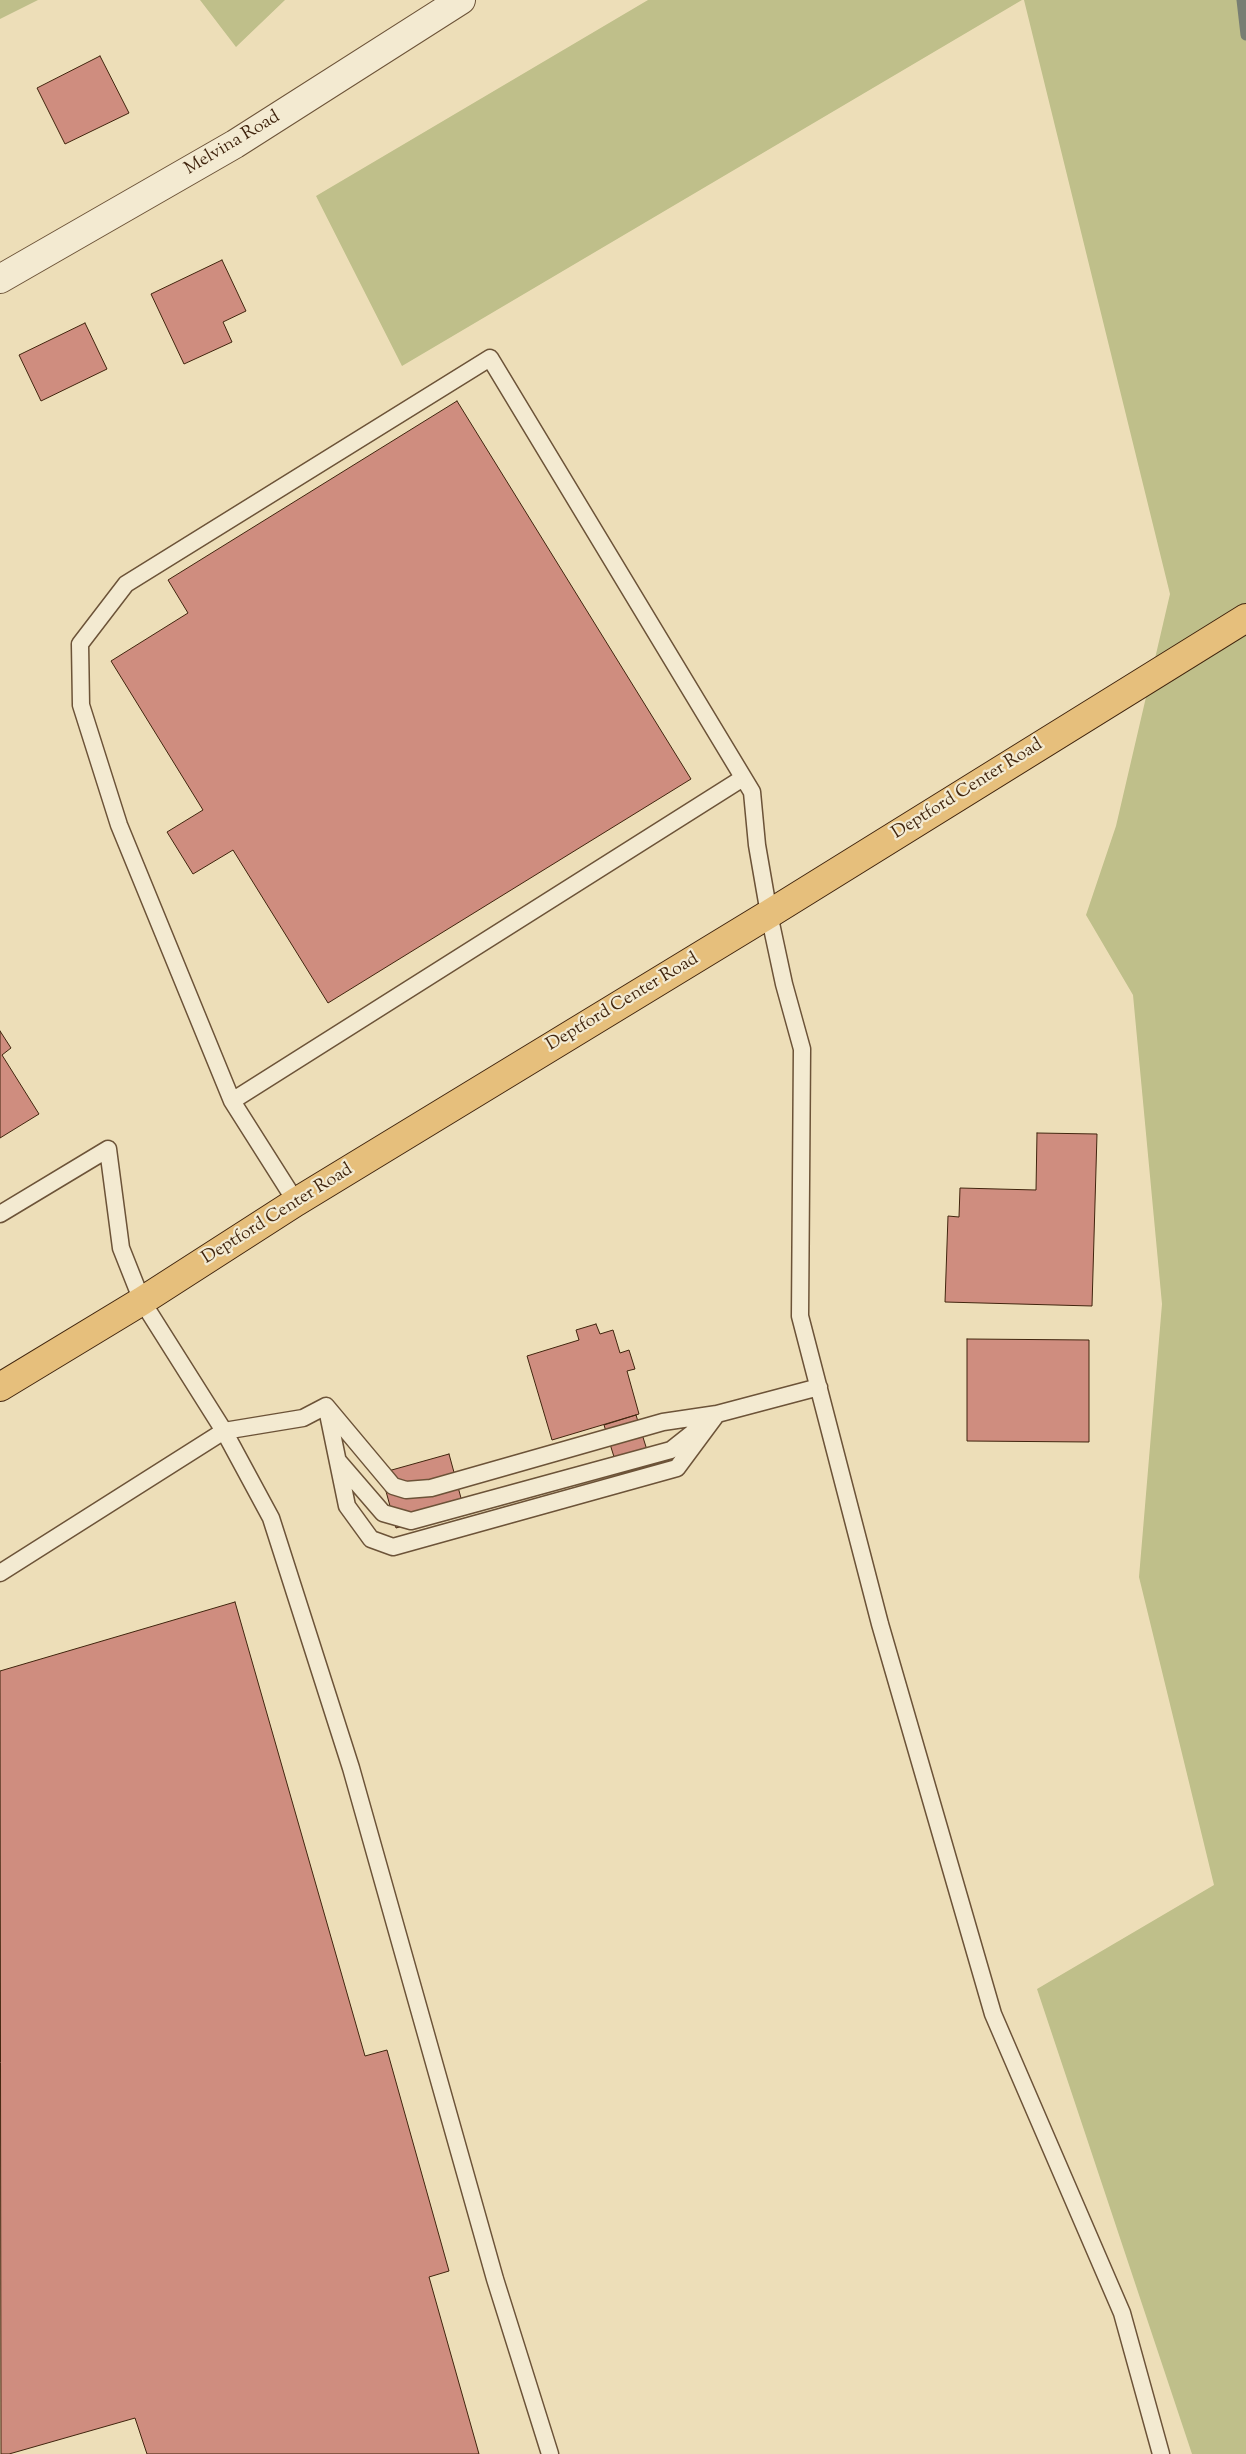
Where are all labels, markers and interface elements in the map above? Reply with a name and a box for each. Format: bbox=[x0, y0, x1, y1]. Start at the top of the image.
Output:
street label: Melvina Road bbox=[182, 107, 284, 181]
street label: Deptford Center Road bbox=[889, 735, 1047, 845]
street label: Deptford Center Road bbox=[543, 949, 703, 1057]
street label: Deptford Center Road bbox=[199, 1160, 357, 1270]

